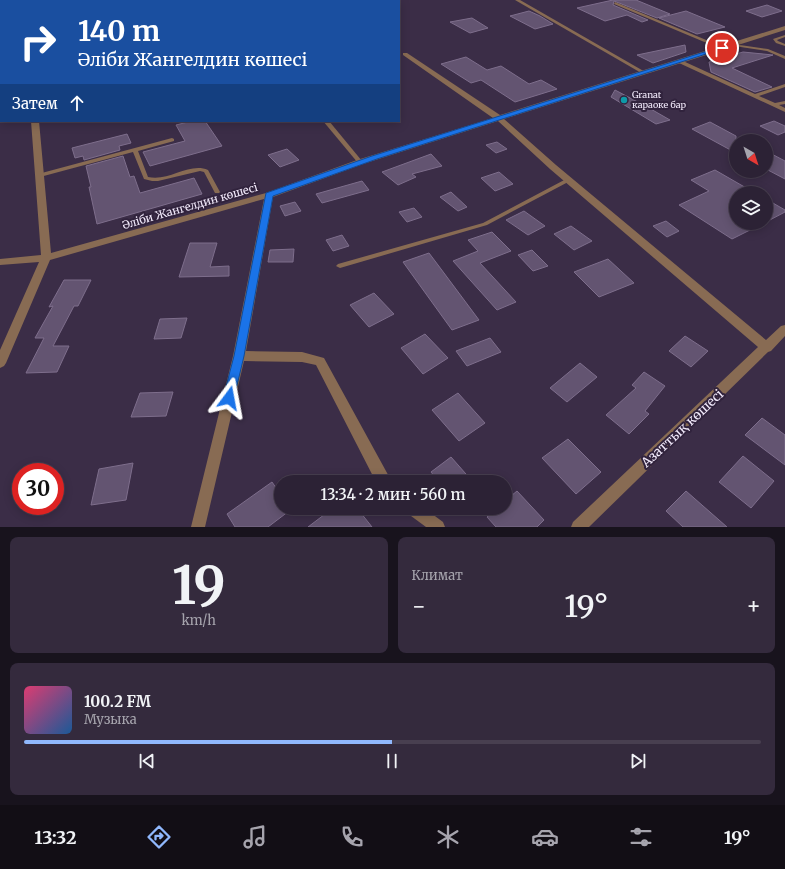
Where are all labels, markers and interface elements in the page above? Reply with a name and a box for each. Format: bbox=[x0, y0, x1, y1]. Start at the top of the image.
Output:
text: 140 m bbox=[78, 13, 160, 49]
icon: right bbox=[12, 16, 64, 68]
pin bbox=[705, 31, 739, 65]
icon: arrive bbox=[711, 37, 733, 59]
text: Әліби Жангелдин көшесі bbox=[78, 48, 307, 71]
place label: Granat караоке бар bbox=[632, 89, 687, 110]
icon: ahead bbox=[66, 92, 88, 114]
text: Затем bbox=[12, 94, 58, 113]
marker: Granat караоке бар bbox=[619, 95, 629, 105]
north arrow bbox=[729, 134, 773, 178]
map controls bbox=[729, 134, 773, 230]
street label: Әліби Жангелдин көшесі bbox=[121, 180, 260, 232]
button: layers bbox=[729, 186, 773, 230]
position arrow bbox=[208, 377, 250, 419]
street label: Азаттық көшесі bbox=[637, 386, 727, 472]
speed limit sign: 30 bbox=[12, 463, 64, 515]
text: 13:34 · 2 мин · 560 m bbox=[320, 485, 466, 504]
text: 19 bbox=[172, 553, 226, 618]
text: Климат bbox=[412, 567, 463, 584]
text: 19° bbox=[564, 587, 608, 625]
text: − bbox=[412, 592, 426, 620]
text: + bbox=[746, 592, 761, 620]
text: km/h bbox=[182, 612, 216, 629]
text: 100.2 FM bbox=[84, 692, 151, 711]
text: Музыка bbox=[84, 711, 137, 728]
icon: previous bbox=[136, 750, 158, 772]
icon: pause bbox=[381, 750, 403, 772]
icon: next bbox=[627, 750, 649, 772]
icon: directions bbox=[145, 823, 173, 851]
icon: music bbox=[241, 823, 269, 851]
icon: phone bbox=[338, 823, 366, 851]
icon: climate bbox=[434, 823, 462, 851]
icon: car bbox=[531, 823, 559, 851]
icon: filters bbox=[627, 823, 655, 851]
text: 13:32 bbox=[34, 826, 77, 849]
text: 19° bbox=[724, 826, 751, 849]

